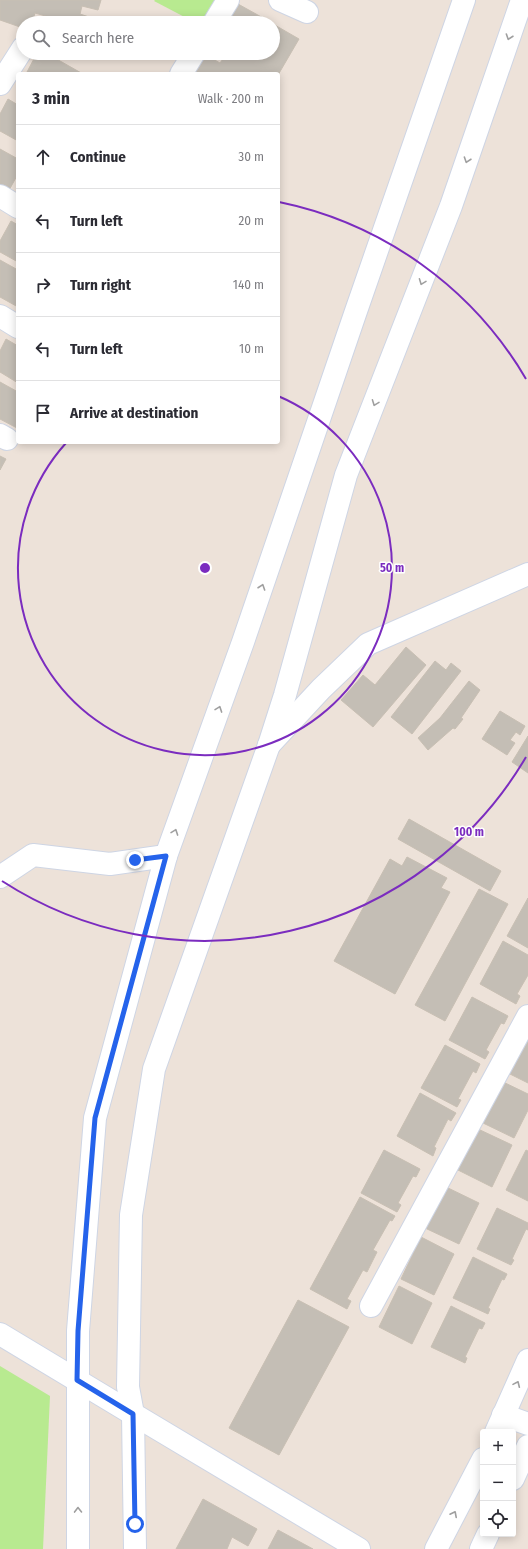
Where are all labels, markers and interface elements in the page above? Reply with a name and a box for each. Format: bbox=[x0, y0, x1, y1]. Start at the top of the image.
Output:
search box bbox=[16, 16, 280, 60]
icon: search bbox=[30, 27, 52, 49]
text: Search here bbox=[62, 29, 134, 47]
one-way arrow bbox=[506, 33, 514, 40]
text: 3 min bbox=[32, 88, 70, 109]
text: Walk · 200 m bbox=[198, 91, 264, 106]
icon: ahead bbox=[32, 146, 54, 168]
text: Continue bbox=[70, 148, 126, 166]
text: 30 m bbox=[238, 149, 264, 164]
one-way arrow bbox=[463, 156, 472, 163]
icon: left bbox=[32, 210, 54, 232]
text: Turn left bbox=[70, 212, 123, 230]
text: 20 m bbox=[238, 213, 264, 228]
icon: right bbox=[32, 274, 54, 296]
text: Turn right bbox=[70, 276, 131, 294]
text: 140 m bbox=[233, 277, 264, 292]
one-way arrow bbox=[418, 278, 426, 285]
icon: left bbox=[32, 338, 54, 360]
text: Turn left bbox=[70, 340, 123, 358]
text: 10 m bbox=[239, 341, 264, 356]
one-way arrow bbox=[371, 399, 379, 406]
icon: arrive bbox=[32, 402, 54, 424]
text: Arrive at destination bbox=[70, 404, 198, 422]
centre of rings bbox=[198, 561, 212, 575]
text: 50 m bbox=[380, 561, 404, 575]
one-way arrow bbox=[257, 583, 266, 590]
one-way arrow bbox=[214, 706, 222, 713]
text: 100 m bbox=[454, 825, 484, 839]
one-way arrow bbox=[170, 828, 178, 835]
route end bbox=[126, 851, 144, 869]
one-way arrow bbox=[513, 1380, 521, 1387]
map controls bbox=[480, 1429, 516, 1537]
button: + bbox=[480, 1429, 516, 1465]
button: − bbox=[480, 1465, 516, 1501]
button: locate bbox=[480, 1501, 516, 1537]
one-way arrow bbox=[73, 1507, 82, 1513]
one-way arrow bbox=[449, 1511, 457, 1519]
route start bbox=[126, 1515, 144, 1533]

